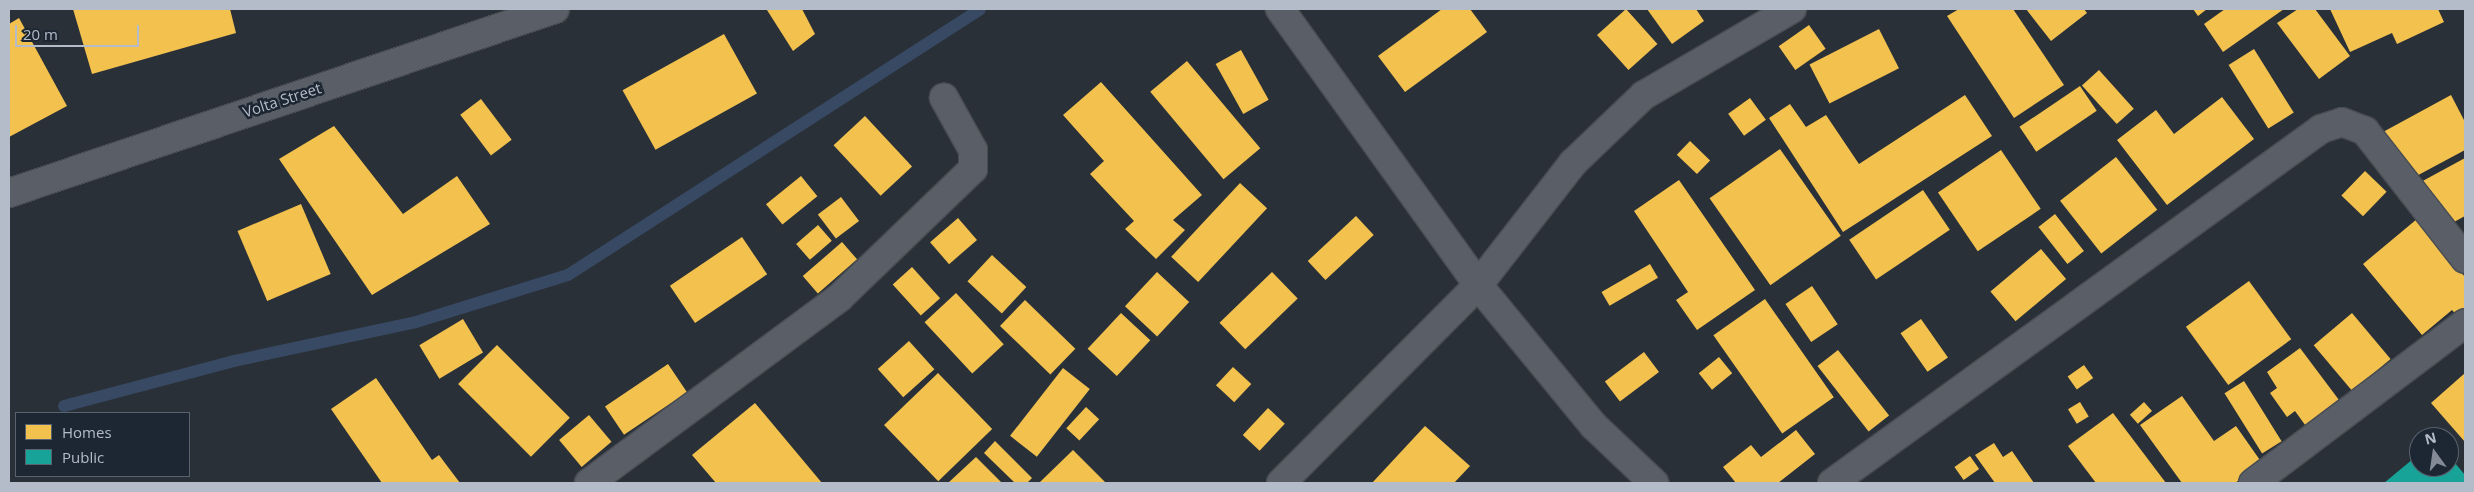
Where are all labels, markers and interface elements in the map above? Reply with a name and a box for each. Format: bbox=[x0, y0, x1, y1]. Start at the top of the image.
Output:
scale bar bbox=[18, 15, 141, 47]
text: 20 m bbox=[23, 24, 58, 44]
street label: Volta Street bbox=[241, 79, 323, 121]
legend bbox=[15, 412, 190, 477]
text: Homes bbox=[62, 422, 112, 442]
north arrow bbox=[2409, 427, 2459, 477]
text: N bbox=[2423, 427, 2438, 449]
text: Public bbox=[62, 447, 104, 467]

